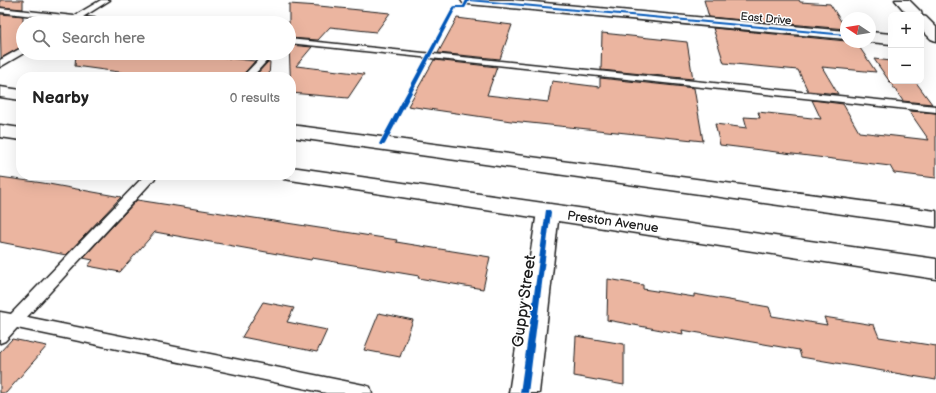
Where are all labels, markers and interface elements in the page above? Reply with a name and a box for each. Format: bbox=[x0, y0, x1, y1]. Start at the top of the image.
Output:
street label: East Drive bbox=[740, 10, 792, 27]
north arrow bbox=[840, 12, 876, 48]
map controls bbox=[888, 12, 924, 84]
button: + bbox=[888, 12, 924, 48]
search box bbox=[16, 16, 296, 60]
icon: search bbox=[30, 27, 52, 49]
text: Search here bbox=[62, 29, 145, 48]
button: − bbox=[888, 48, 924, 84]
text: Nearby bbox=[32, 88, 89, 108]
text: 0 results bbox=[230, 90, 280, 106]
street label: Preston Avenue bbox=[566, 208, 660, 236]
street label: Guppy Street bbox=[509, 254, 540, 349]

